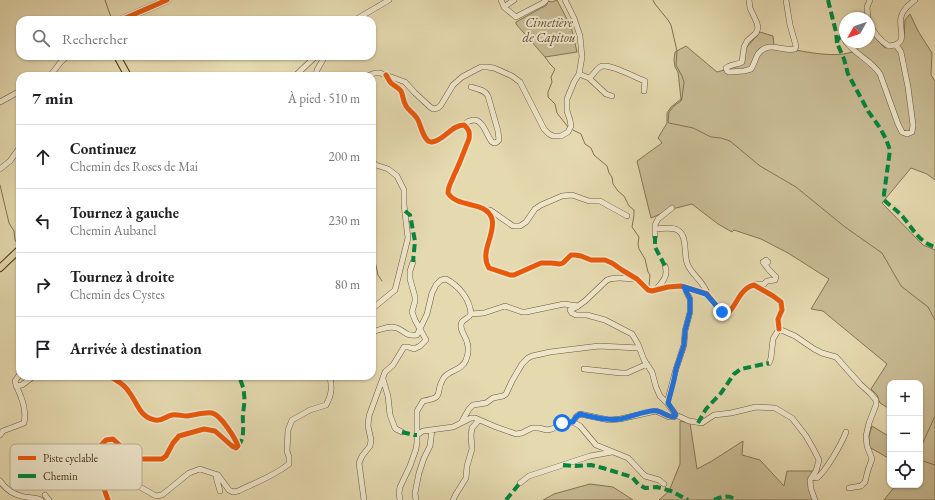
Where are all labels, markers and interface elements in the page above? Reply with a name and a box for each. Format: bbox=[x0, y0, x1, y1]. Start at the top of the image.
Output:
north arrow bbox=[839, 12, 875, 48]
park label: Cimetière de Capitou bbox=[522, 14, 576, 46]
search box bbox=[16, 16, 376, 60]
icon: search bbox=[30, 27, 52, 49]
text: Rechercher bbox=[62, 29, 128, 48]
text: 7 min bbox=[32, 87, 73, 109]
text: À pied · 510 m bbox=[288, 90, 360, 107]
text: Continuez bbox=[70, 139, 136, 158]
icon: ahead bbox=[32, 146, 54, 168]
text: 200 m bbox=[329, 148, 360, 165]
text: Chemin des Roses de Mai bbox=[70, 158, 198, 175]
text: Tournez à gauche bbox=[70, 203, 179, 222]
icon: left bbox=[32, 210, 54, 232]
text: 230 m bbox=[329, 212, 360, 229]
text: Chemin Aubanel bbox=[70, 222, 156, 239]
text: Tournez à droite bbox=[70, 267, 174, 286]
icon: right bbox=[32, 274, 54, 296]
text: 80 m bbox=[335, 276, 360, 293]
text: Chemin des Cystes bbox=[70, 286, 165, 303]
route end bbox=[713, 303, 731, 321]
icon: arrive bbox=[32, 338, 54, 360]
text: Arrivée à destination bbox=[70, 339, 202, 358]
map controls bbox=[887, 380, 923, 488]
button: + bbox=[887, 380, 923, 416]
route start bbox=[553, 414, 571, 432]
button: − bbox=[887, 416, 923, 452]
legend bbox=[10, 444, 142, 490]
text: Piste cyclable bbox=[43, 451, 99, 465]
button: locate bbox=[887, 452, 923, 488]
text: Chemin bbox=[43, 469, 78, 483]

